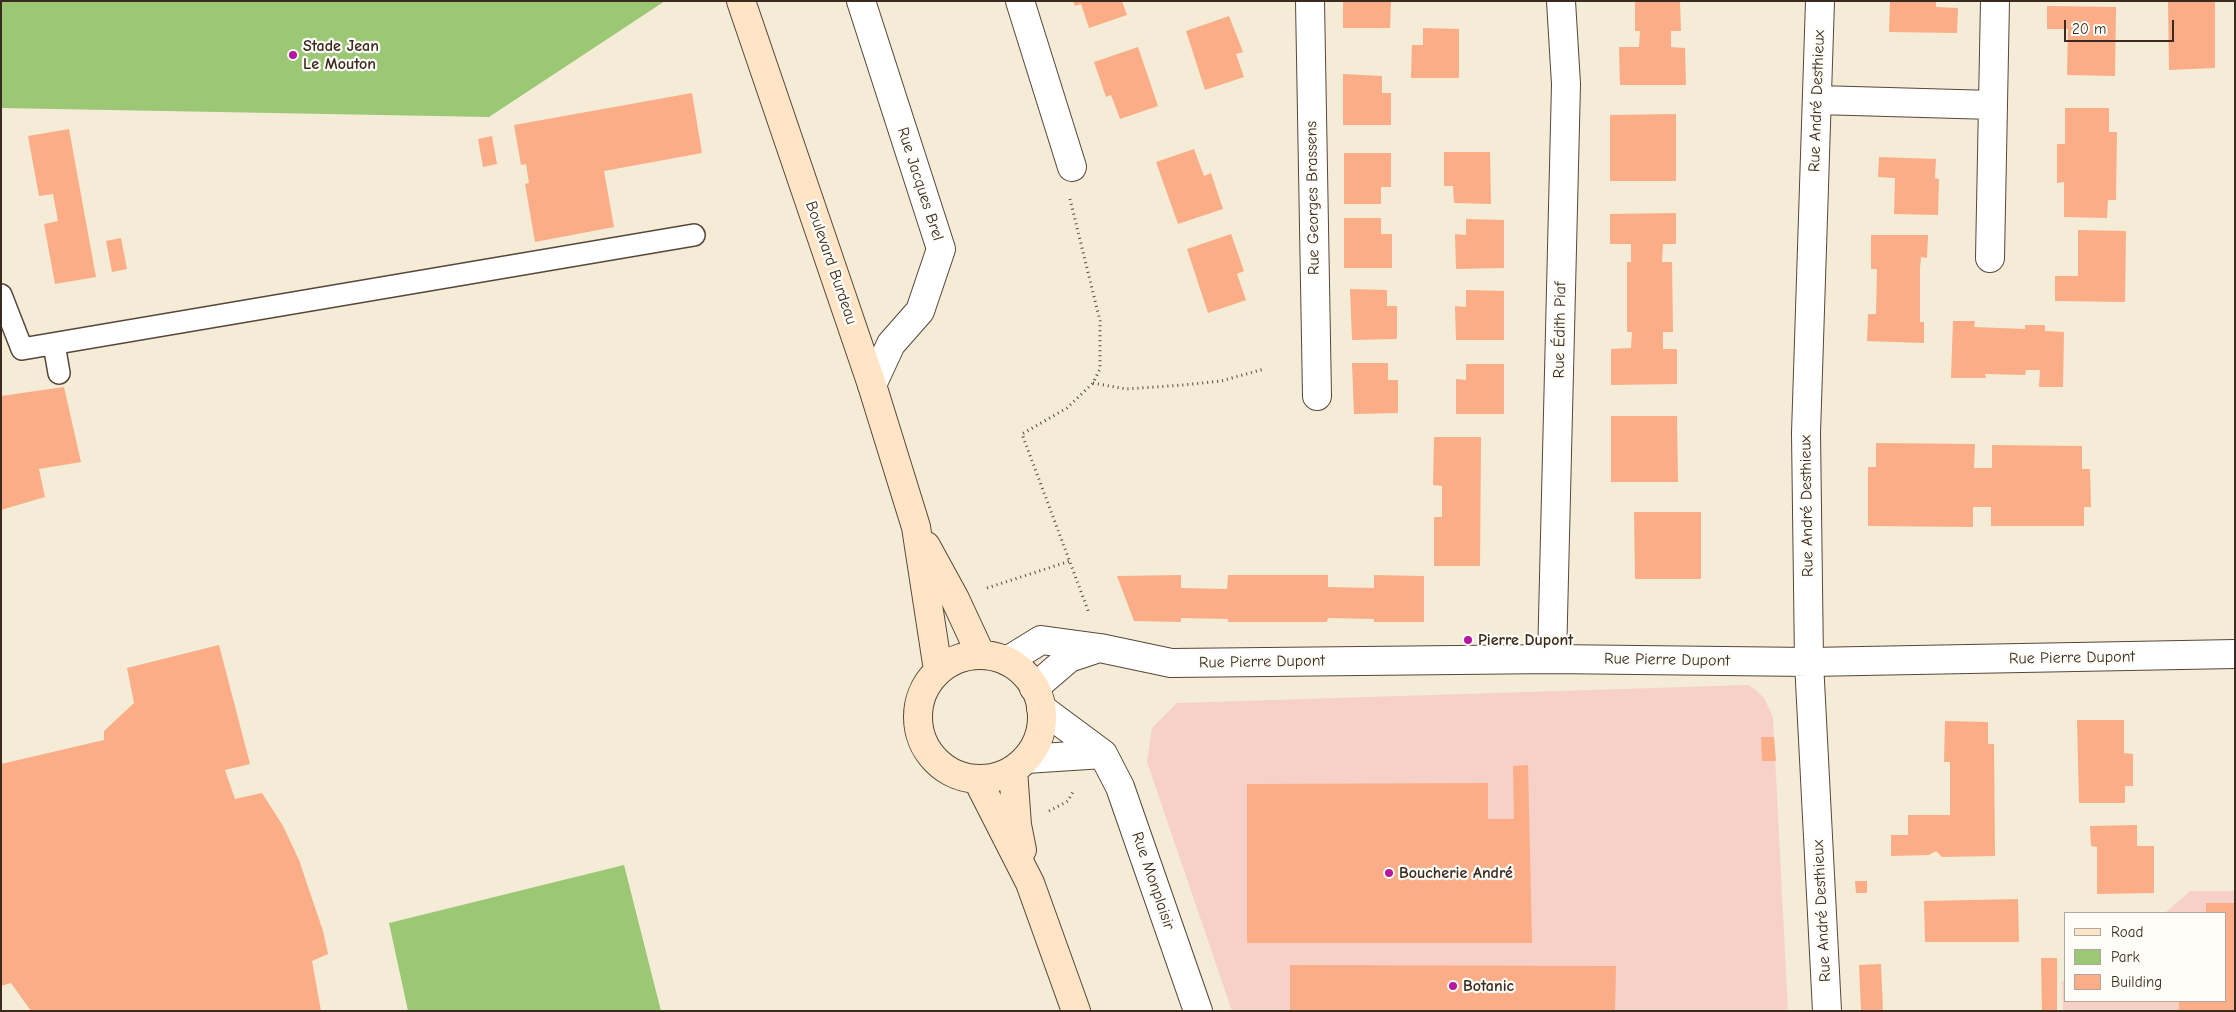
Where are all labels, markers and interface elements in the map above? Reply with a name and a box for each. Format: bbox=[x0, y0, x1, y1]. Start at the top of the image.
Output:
scale bar bbox=[2066, 10, 2176, 42]
text: 20 m bbox=[2072, 20, 2106, 38]
street label: Rue André Desthieux bbox=[1805, 30, 1829, 172]
place label: Stade Jean Le Mouton bbox=[303, 36, 379, 74]
marker: Stade Jean Le Mouton bbox=[287, 49, 299, 61]
street label: Rue Georges Brassens bbox=[1302, 121, 1324, 275]
street label: Rue Jacques Brel bbox=[893, 125, 947, 243]
street label: Boulevard Burdeau bbox=[801, 199, 861, 327]
street label: Rue Édith Piaf bbox=[1550, 282, 1570, 378]
street label: Rue André Desthieux bbox=[1796, 435, 1818, 577]
place label: Pierre Dupont bbox=[1478, 630, 1573, 650]
marker: Pierre Dupont bbox=[1462, 634, 1474, 646]
street label: Rue Pierre Dupont bbox=[2009, 647, 2135, 669]
street label: Rue Pierre Dupont bbox=[1604, 649, 1730, 671]
street label: Rue Pierre Dupont bbox=[1199, 651, 1325, 673]
street label: Rue Monplaisir bbox=[1127, 830, 1179, 932]
street label: Rue André Desthieux bbox=[1809, 839, 1835, 983]
place label: Boucherie André bbox=[1399, 863, 1513, 883]
marker: Boucherie André bbox=[1383, 867, 1395, 879]
legend bbox=[2064, 912, 2226, 1002]
text: Road bbox=[2111, 923, 2143, 941]
text: Park bbox=[2111, 948, 2140, 966]
text: Building bbox=[2111, 973, 2162, 991]
place label: Botanic bbox=[1463, 976, 1514, 996]
marker: Botanic bbox=[1447, 980, 1459, 992]

